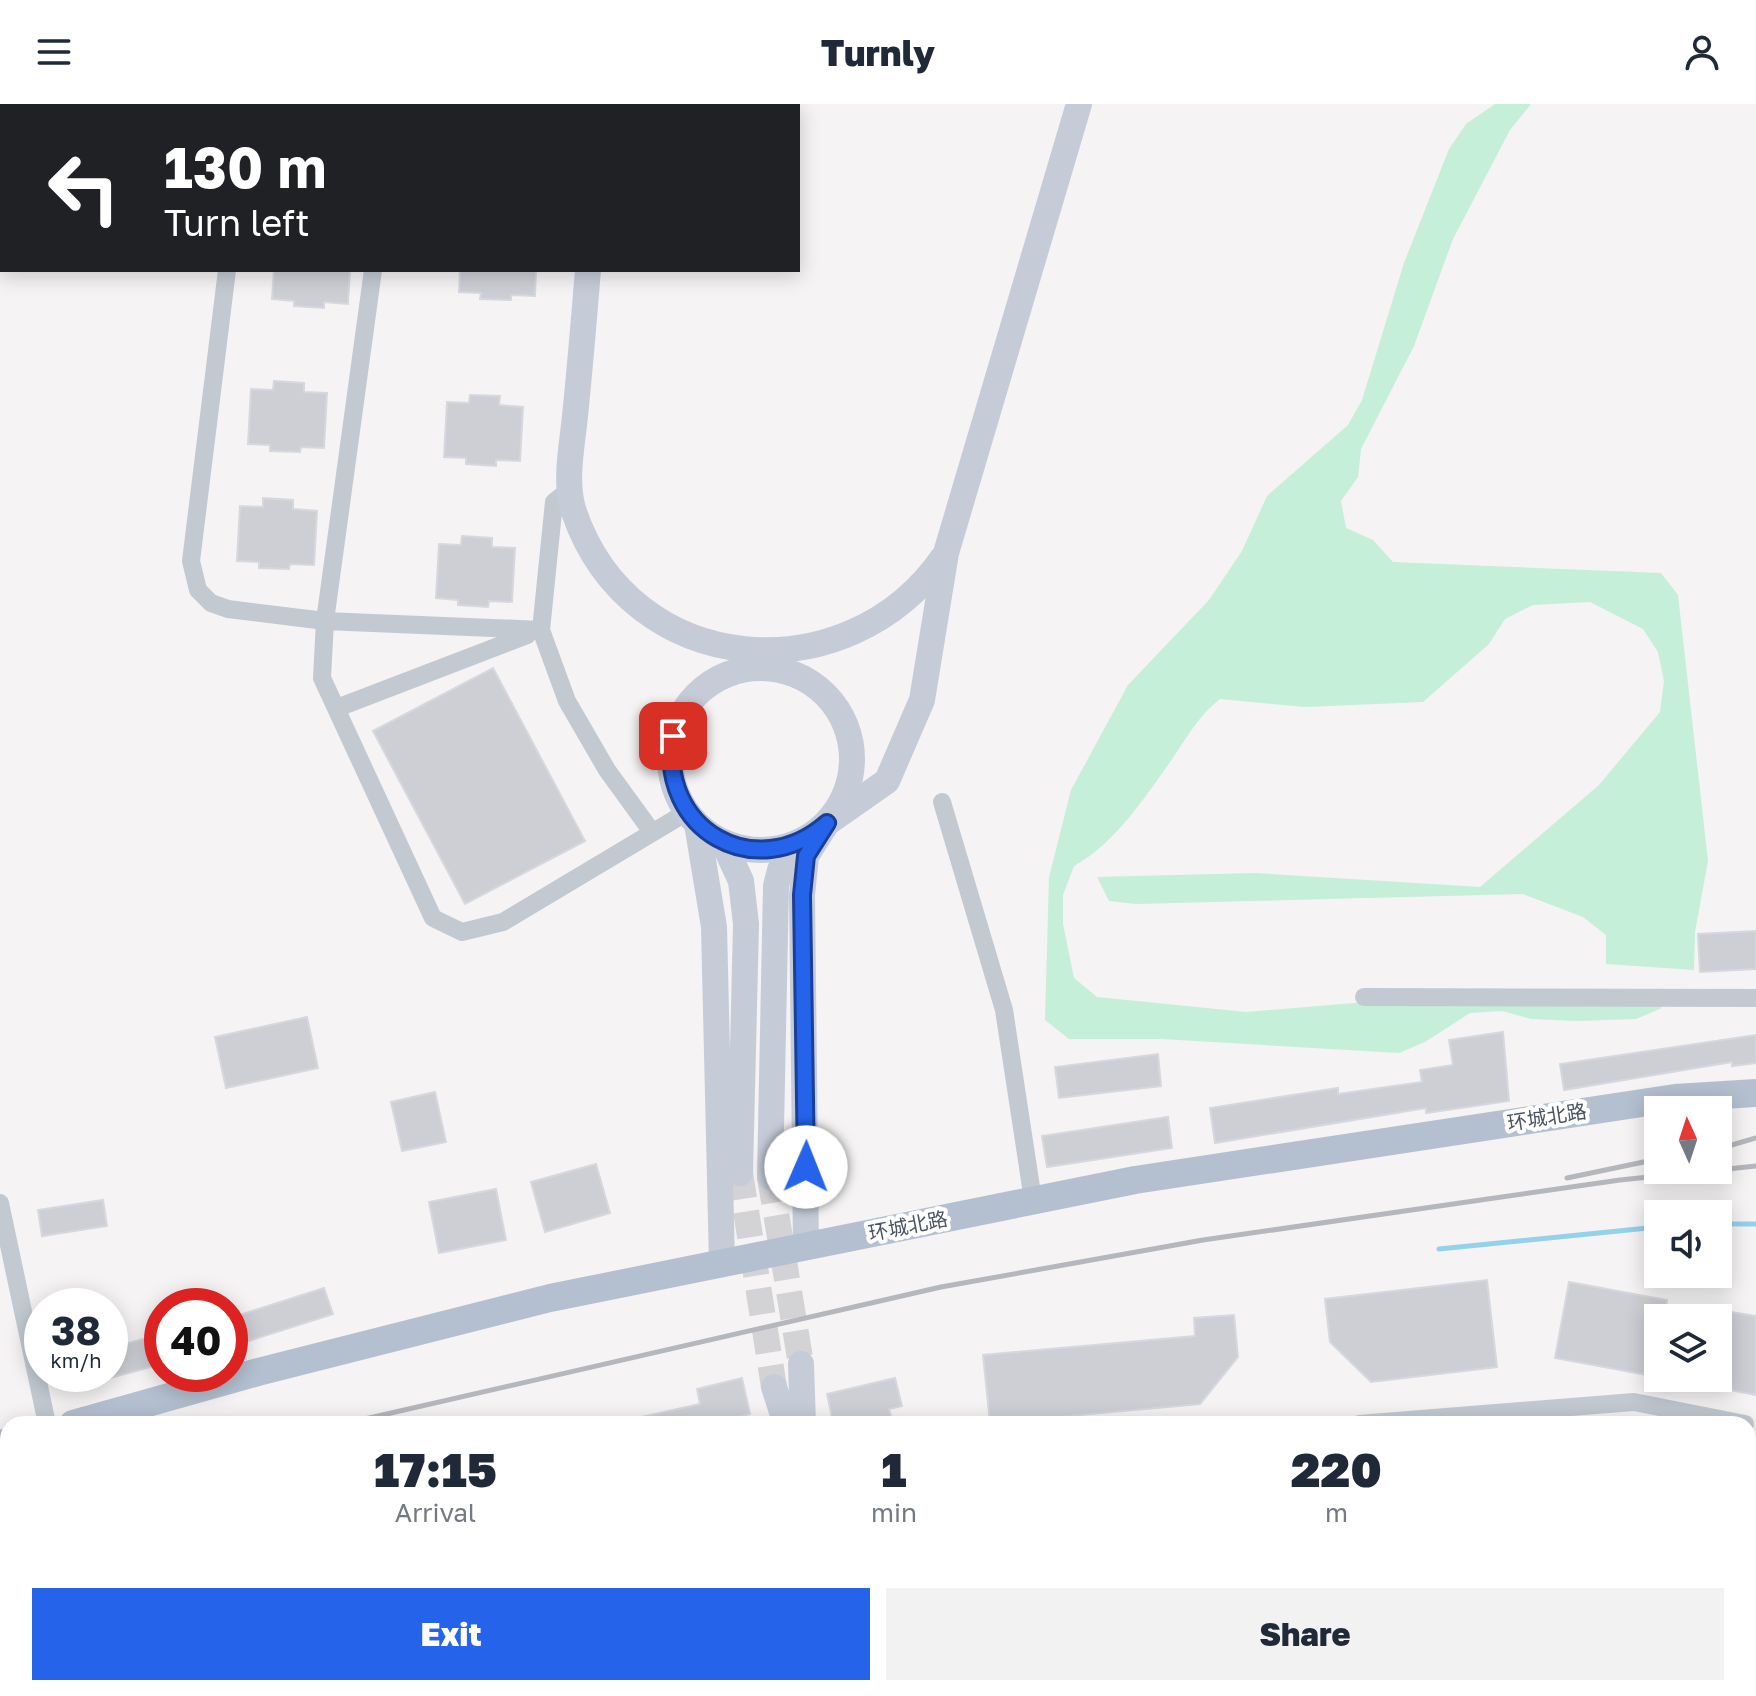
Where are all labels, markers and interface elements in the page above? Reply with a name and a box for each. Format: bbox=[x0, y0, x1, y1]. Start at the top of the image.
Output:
icon: menu bbox=[32, 30, 76, 74]
icon: person bbox=[1680, 30, 1724, 74]
text: Turnly bbox=[821, 31, 935, 74]
text: 130 m bbox=[164, 133, 326, 200]
icon: left bbox=[32, 136, 136, 240]
text: Turn left bbox=[164, 201, 310, 244]
pin bbox=[639, 702, 707, 770]
icon: arrive bbox=[651, 714, 695, 758]
north arrow bbox=[1644, 1096, 1732, 1184]
map controls bbox=[1644, 1096, 1732, 1392]
street label: 环城北路 bbox=[1505, 1098, 1588, 1134]
position arrow bbox=[764, 1125, 848, 1209]
button: sound bbox=[1644, 1200, 1732, 1288]
street label: 环城北路 bbox=[866, 1206, 949, 1244]
speed limit sign: 40 bbox=[144, 1288, 248, 1392]
button: layers bbox=[1644, 1304, 1732, 1392]
text: 38 bbox=[51, 1306, 101, 1354]
text: km/h bbox=[51, 1348, 101, 1372]
text: 17:15 bbox=[374, 1440, 497, 1498]
text: 1 bbox=[881, 1440, 907, 1498]
text: 220 bbox=[1291, 1440, 1382, 1498]
text: Arrival bbox=[395, 1497, 476, 1528]
text: min bbox=[871, 1497, 917, 1528]
text: m bbox=[1325, 1497, 1348, 1528]
button: Exit bbox=[32, 1588, 870, 1680]
button: Share bbox=[886, 1588, 1724, 1680]

